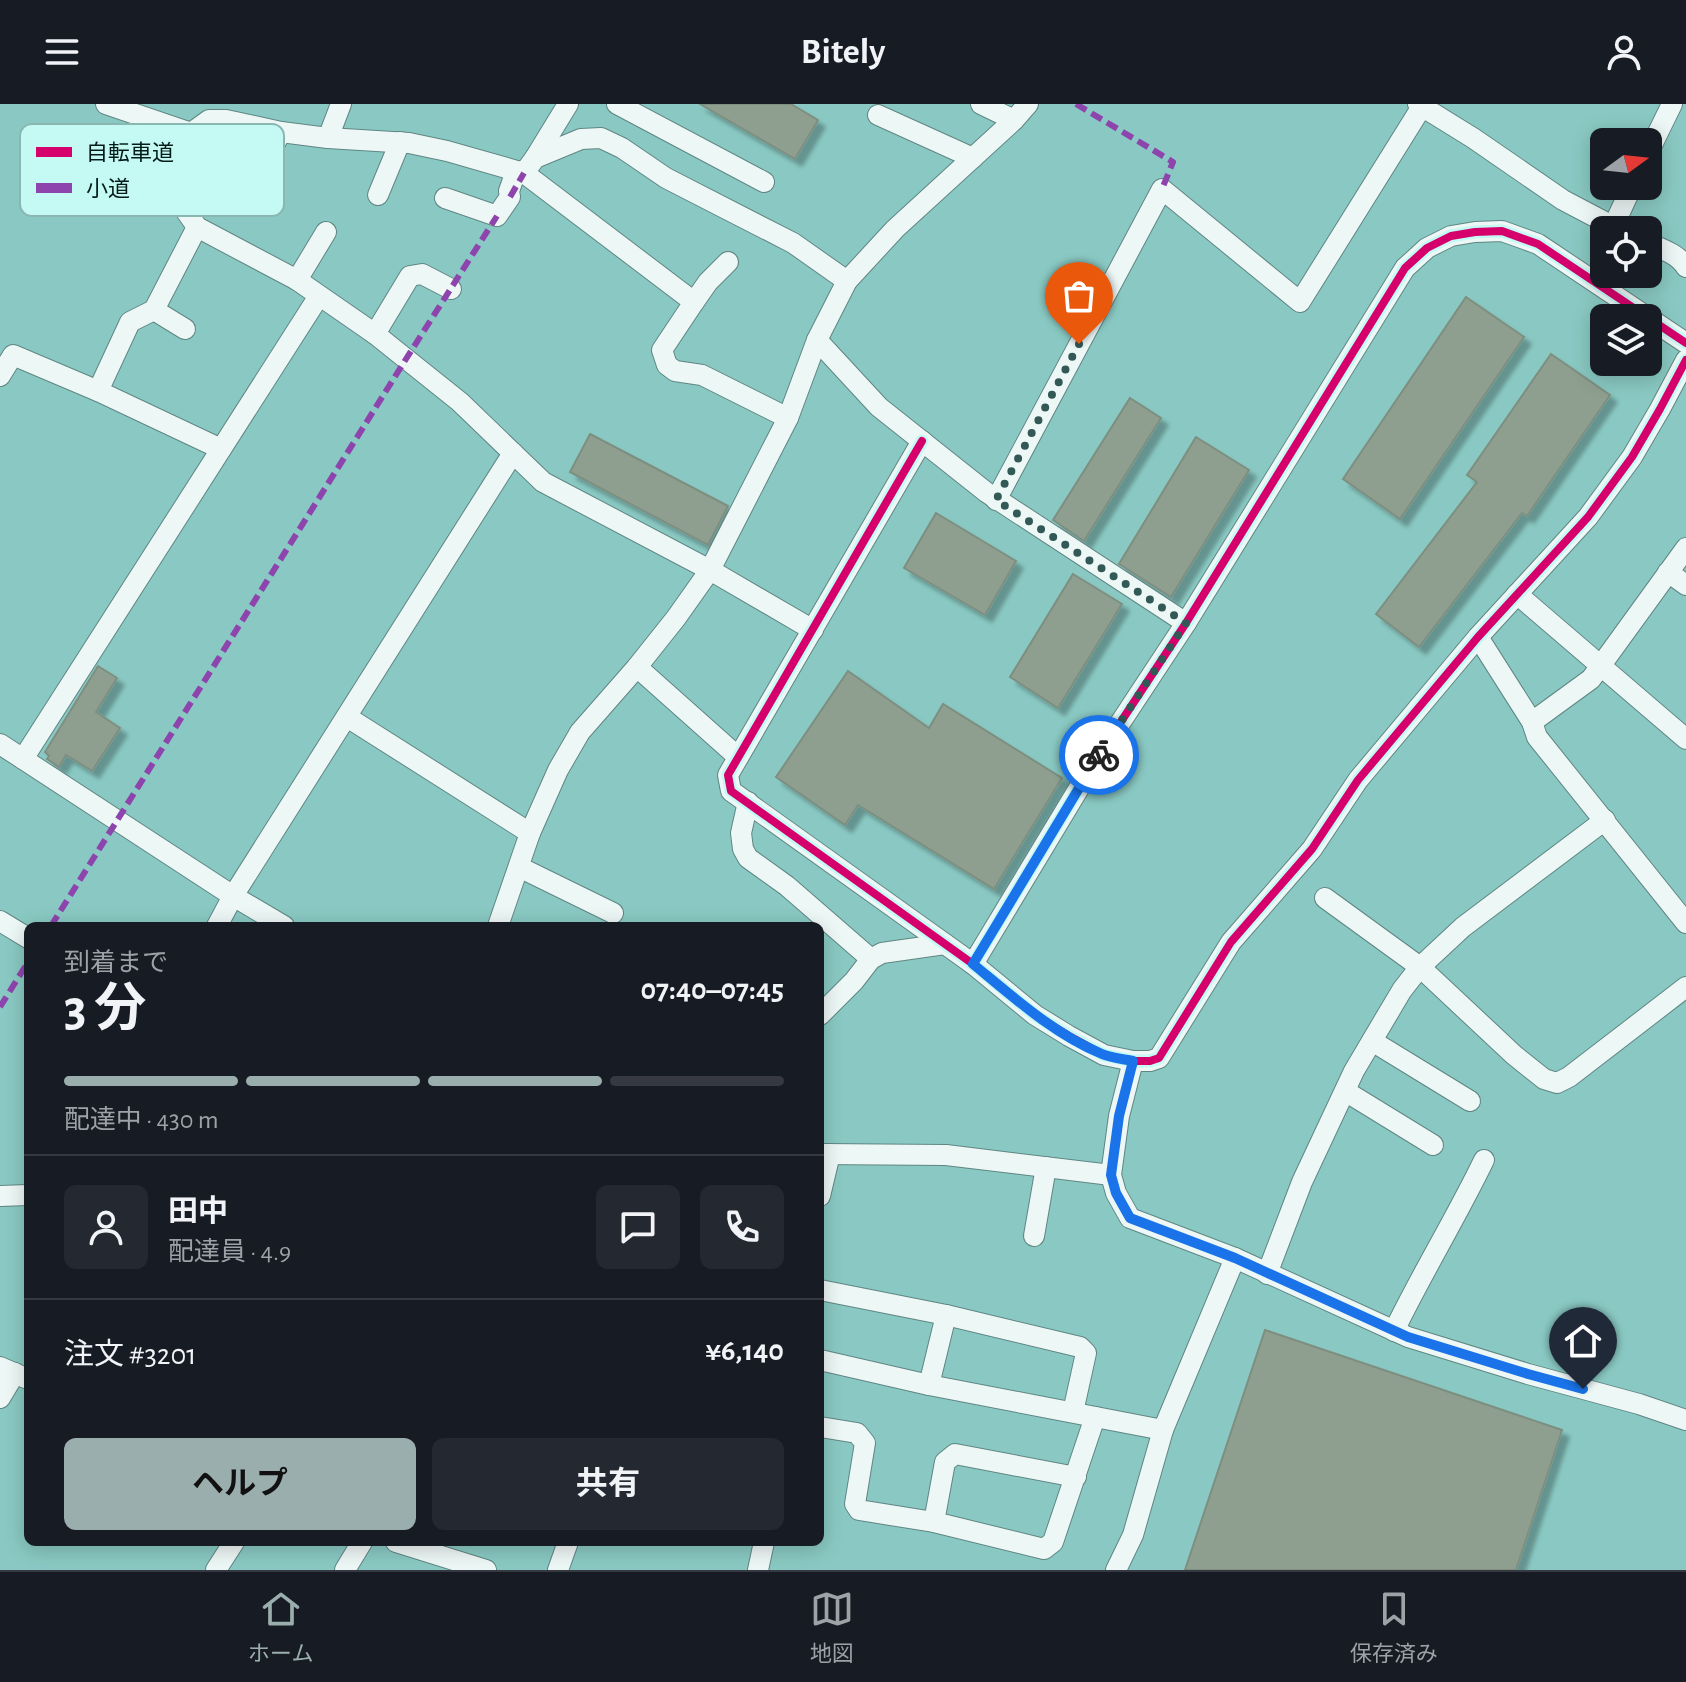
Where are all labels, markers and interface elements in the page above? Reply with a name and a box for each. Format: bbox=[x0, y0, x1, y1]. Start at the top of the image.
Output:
icon: menu bbox=[40, 30, 84, 74]
icon: person bbox=[1602, 30, 1646, 74]
text: Bitely bbox=[801, 34, 885, 70]
legend bbox=[20, 124, 284, 216]
north arrow bbox=[1590, 128, 1662, 200]
map controls bbox=[1590, 128, 1662, 376]
text: 自転車道 bbox=[86, 141, 174, 164]
text: 小道 bbox=[86, 177, 130, 200]
button: locate bbox=[1590, 216, 1662, 288]
pin bbox=[1045, 262, 1113, 344]
icon: bag bbox=[1057, 274, 1101, 318]
button: layers bbox=[1590, 304, 1662, 376]
courier bbox=[1059, 715, 1139, 795]
icon: bike bbox=[1077, 733, 1121, 777]
text: 到着まで bbox=[64, 950, 168, 976]
text: 07:40–07:45 bbox=[640, 975, 784, 1005]
text: 3 分 bbox=[64, 983, 146, 1035]
text: 配達中 · 430 m bbox=[64, 1107, 219, 1133]
button: person bbox=[64, 1185, 148, 1269]
button: chat bbox=[596, 1185, 680, 1269]
button: phone bbox=[700, 1185, 784, 1269]
text: 田中 bbox=[168, 1197, 228, 1227]
text: 配達員 · 4.9 bbox=[168, 1239, 291, 1265]
pin bbox=[1549, 1307, 1617, 1389]
icon: home bbox=[1561, 1319, 1605, 1363]
text: ¥6,140 bbox=[705, 1336, 784, 1366]
text: 注文 #3201 bbox=[64, 1340, 197, 1370]
button: ヘルプ bbox=[64, 1438, 416, 1530]
button: 共有 bbox=[432, 1438, 784, 1530]
tab: ホーム bbox=[248, 1587, 313, 1667]
tab: 地図 bbox=[810, 1587, 854, 1667]
tab: 保存済み bbox=[1350, 1587, 1438, 1667]

